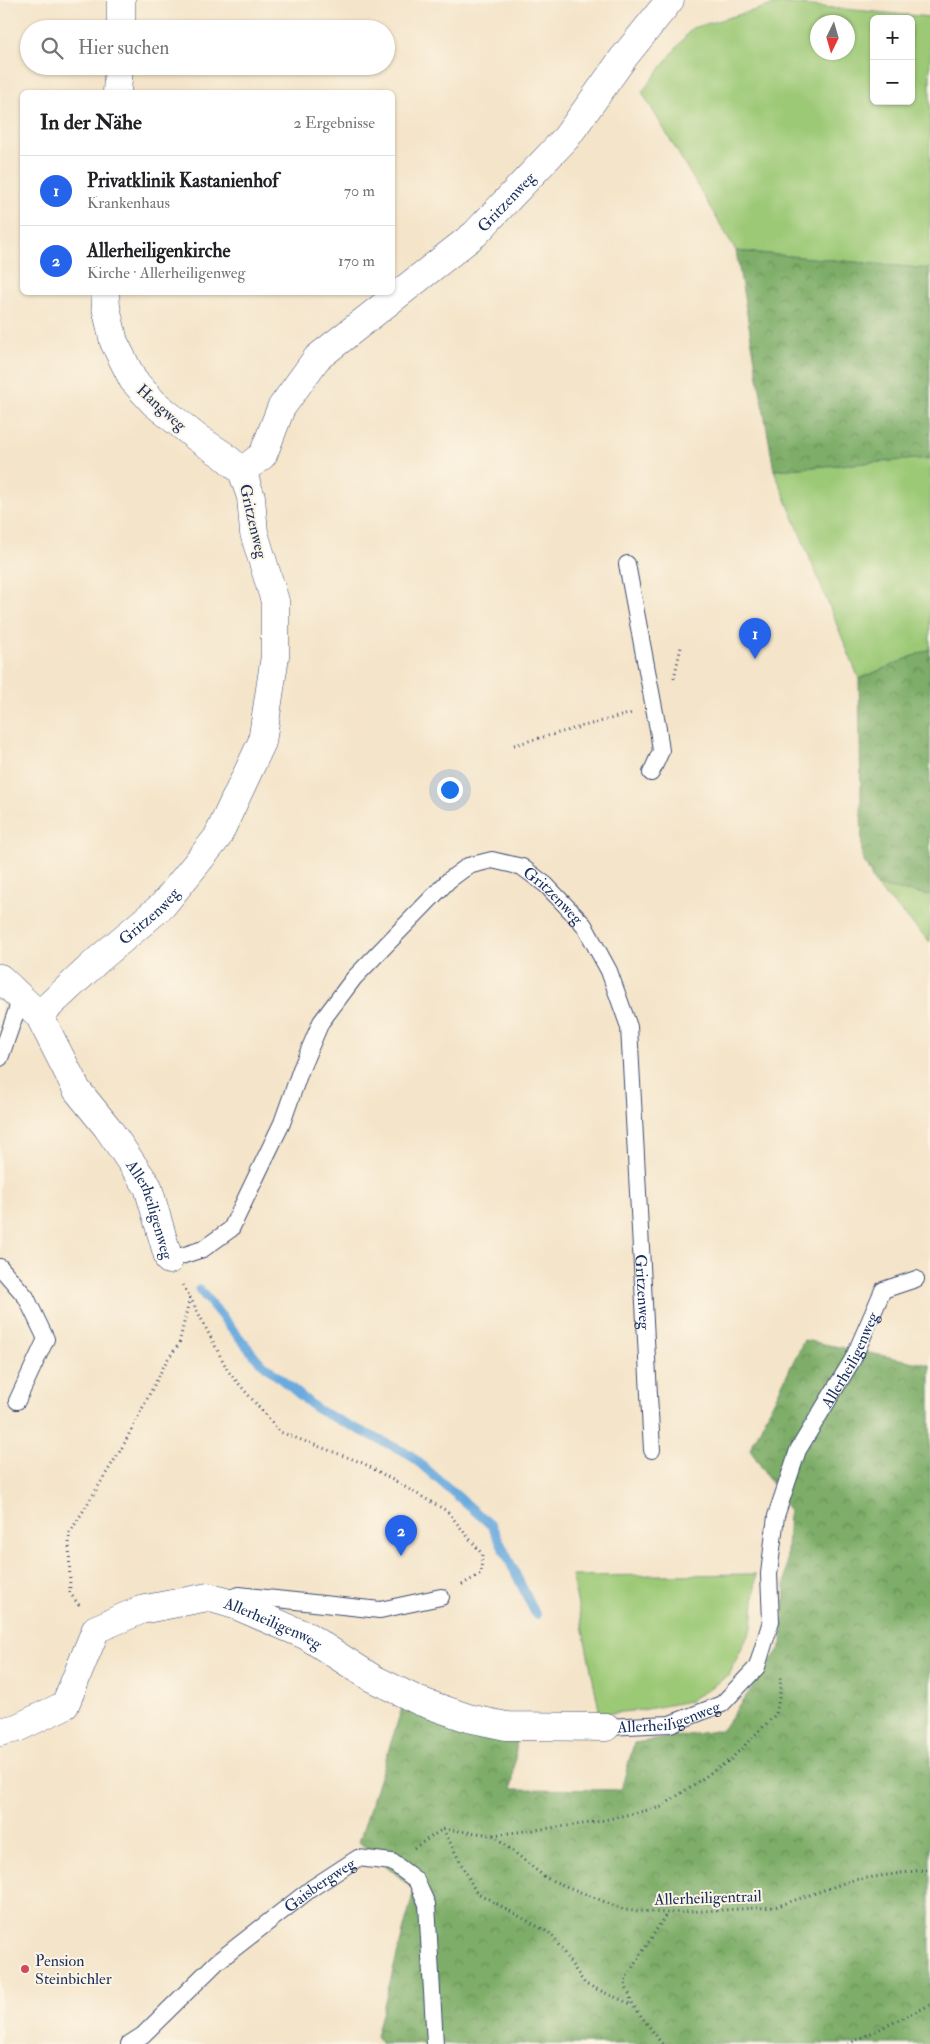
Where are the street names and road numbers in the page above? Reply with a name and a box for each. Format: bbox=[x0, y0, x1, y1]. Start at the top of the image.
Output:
street label: Gritzenweg bbox=[473, 167, 541, 236]
street label: Hangweg bbox=[132, 380, 191, 436]
street label: Gritzenweg bbox=[235, 482, 272, 561]
street label: Gritzenweg bbox=[519, 862, 588, 930]
street label: Gritzenweg bbox=[115, 883, 185, 949]
street label: Allerheiligenweg bbox=[121, 1156, 178, 1263]
street label: Gritzenweg bbox=[630, 1254, 655, 1331]
street label: Allerheiligenweg bbox=[816, 1308, 884, 1413]
street label: Allerheiligenweg bbox=[221, 1593, 327, 1655]
street label: Allerheiligenweg bbox=[616, 1696, 724, 1738]
street label: Gaisbergweg bbox=[280, 1853, 360, 1917]
street label: Allerheiligentrail bbox=[653, 1886, 762, 1910]

